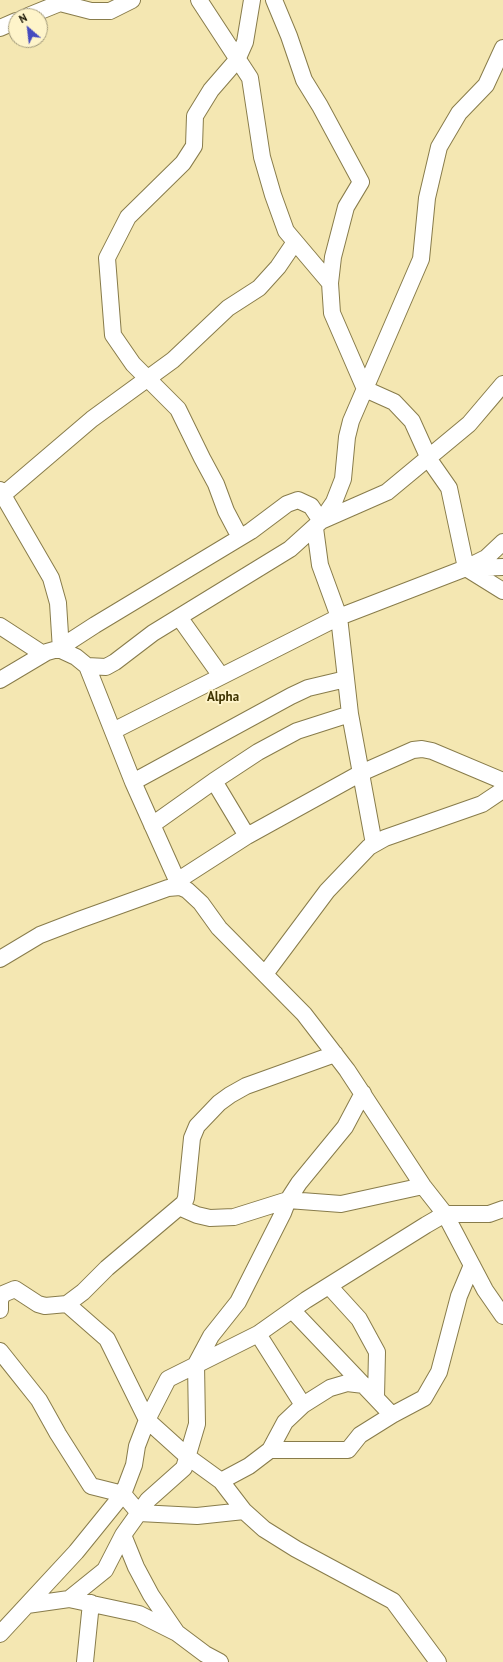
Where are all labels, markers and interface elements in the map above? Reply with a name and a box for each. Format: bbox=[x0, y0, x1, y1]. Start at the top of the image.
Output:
north arrow bbox=[8, 8, 48, 48]
text: N bbox=[16, 10, 29, 26]
district label: Alpha bbox=[207, 689, 239, 705]

